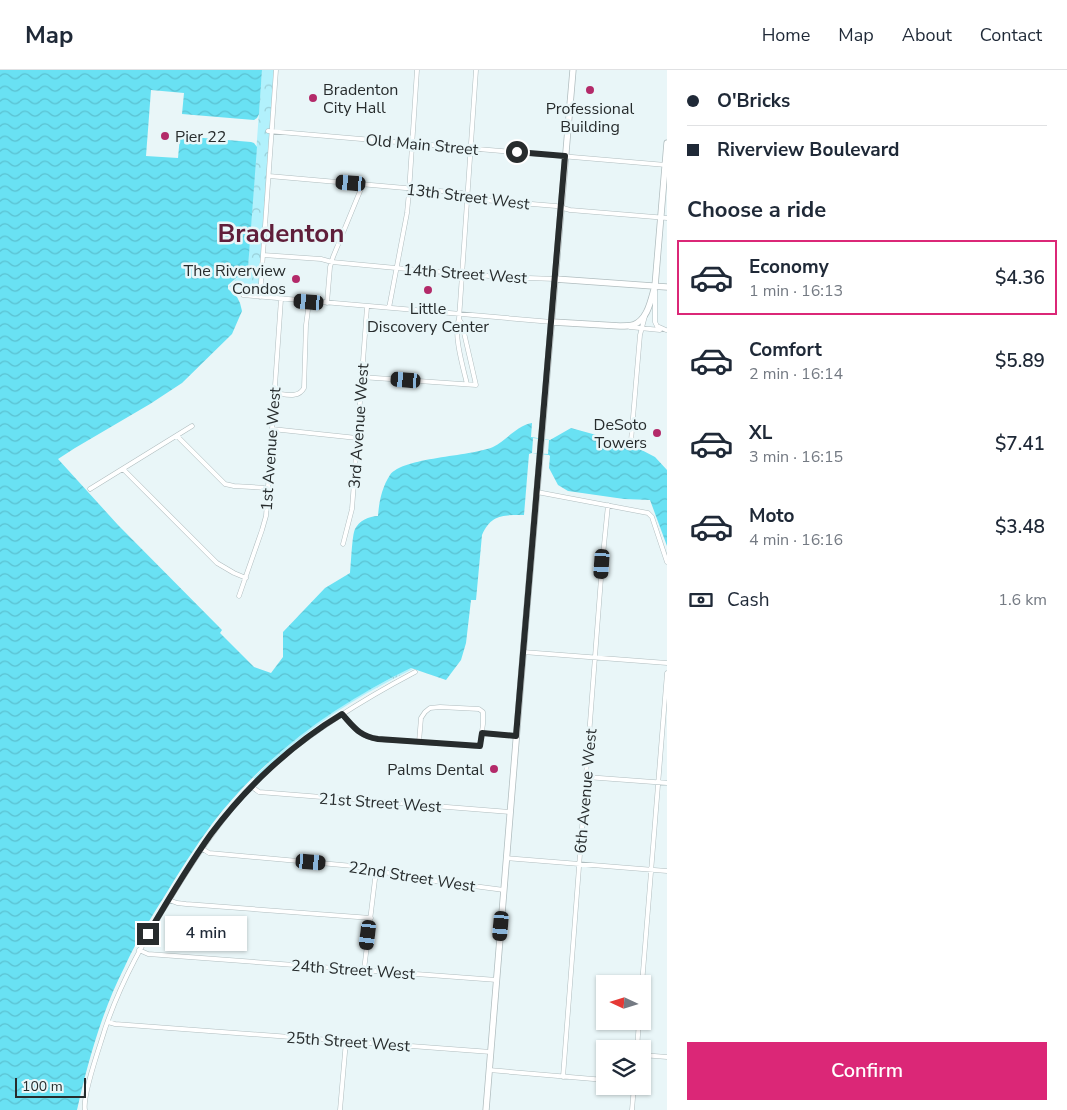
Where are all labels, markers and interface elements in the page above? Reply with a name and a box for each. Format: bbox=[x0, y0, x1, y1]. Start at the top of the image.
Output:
text: Map bbox=[25, 19, 73, 51]
text: Home bbox=[762, 23, 810, 47]
text: Map bbox=[838, 23, 874, 47]
text: About bbox=[902, 23, 952, 47]
text: Contact bbox=[980, 23, 1042, 47]
place label: Bradenton City Hall bbox=[323, 79, 398, 119]
marker: Professional Building bbox=[584, 84, 596, 96]
text: O'Bricks bbox=[717, 88, 790, 114]
marker: Bradenton City Hall bbox=[307, 92, 319, 104]
place label: Professional Building bbox=[546, 98, 634, 138]
place label: Pier 22 bbox=[175, 126, 226, 148]
street label: Old Main Street bbox=[365, 129, 480, 161]
marker: Pier 22 bbox=[159, 130, 171, 142]
text: Riverview Boulevard bbox=[717, 137, 899, 163]
route start bbox=[506, 141, 528, 163]
car bbox=[335, 174, 366, 192]
street label: 13th Street West bbox=[405, 179, 531, 216]
text: Choose a ride bbox=[687, 195, 826, 225]
district label: Bradenton bbox=[217, 216, 345, 251]
text: Economy bbox=[749, 254, 829, 280]
icon: car bbox=[689, 255, 734, 300]
street label: 14th Street West bbox=[402, 259, 528, 289]
place label: The Riverview Condos bbox=[184, 260, 287, 300]
text: $4.36 bbox=[995, 265, 1045, 291]
marker: The Riverview Condos bbox=[290, 273, 302, 285]
text: 1 min · 16:13 bbox=[749, 280, 843, 302]
marker: Little Discovery Center bbox=[422, 284, 434, 296]
car bbox=[293, 293, 324, 311]
place label: Little Discovery Center bbox=[367, 298, 489, 338]
text: Comfort bbox=[749, 337, 822, 363]
icon: car bbox=[689, 338, 734, 383]
text: $5.89 bbox=[995, 348, 1045, 374]
street label: 3rd Avenue West bbox=[344, 362, 374, 490]
text: 2 min · 16:14 bbox=[749, 363, 843, 385]
car bbox=[390, 371, 421, 389]
street label: 1st Avenue West bbox=[256, 386, 286, 512]
place label: DeSoto Towers bbox=[594, 414, 647, 454]
text: XL bbox=[749, 420, 772, 446]
icon: car bbox=[689, 421, 734, 466]
marker: DeSoto Towers bbox=[651, 427, 663, 439]
text: $7.41 bbox=[995, 431, 1045, 457]
text: 3 min · 16:15 bbox=[749, 446, 843, 468]
text: Moto bbox=[749, 503, 795, 529]
icon: car bbox=[689, 504, 734, 549]
text: $3.48 bbox=[995, 514, 1045, 540]
text: 4 min · 16:16 bbox=[749, 529, 843, 551]
car bbox=[593, 549, 610, 579]
icon: cash bbox=[687, 586, 715, 614]
text: Cash bbox=[727, 587, 769, 613]
text: 1.6 km bbox=[998, 589, 1047, 611]
street label: 6th Avenue West bbox=[570, 727, 602, 854]
place label: Palms Dental bbox=[387, 759, 484, 781]
marker: Palms Dental bbox=[488, 763, 500, 775]
street label: 21st Street West bbox=[318, 788, 442, 818]
car bbox=[295, 853, 326, 871]
street label: 22nd Street West bbox=[347, 856, 477, 898]
car bbox=[492, 910, 509, 942]
callout: 4 min bbox=[166, 916, 248, 952]
car bbox=[358, 919, 377, 951]
text: 4 min bbox=[186, 922, 226, 944]
route end bbox=[137, 923, 159, 945]
street label: 24th Street West bbox=[290, 955, 416, 985]
north arrow bbox=[596, 975, 651, 1030]
map controls bbox=[596, 975, 651, 1095]
street label: 25th Street West bbox=[285, 1027, 411, 1057]
button: layers bbox=[596, 1040, 651, 1095]
button: Confirm bbox=[687, 1042, 1047, 1100]
scale bar bbox=[15, 1075, 86, 1098]
text: 100 m bbox=[22, 1077, 63, 1096]

